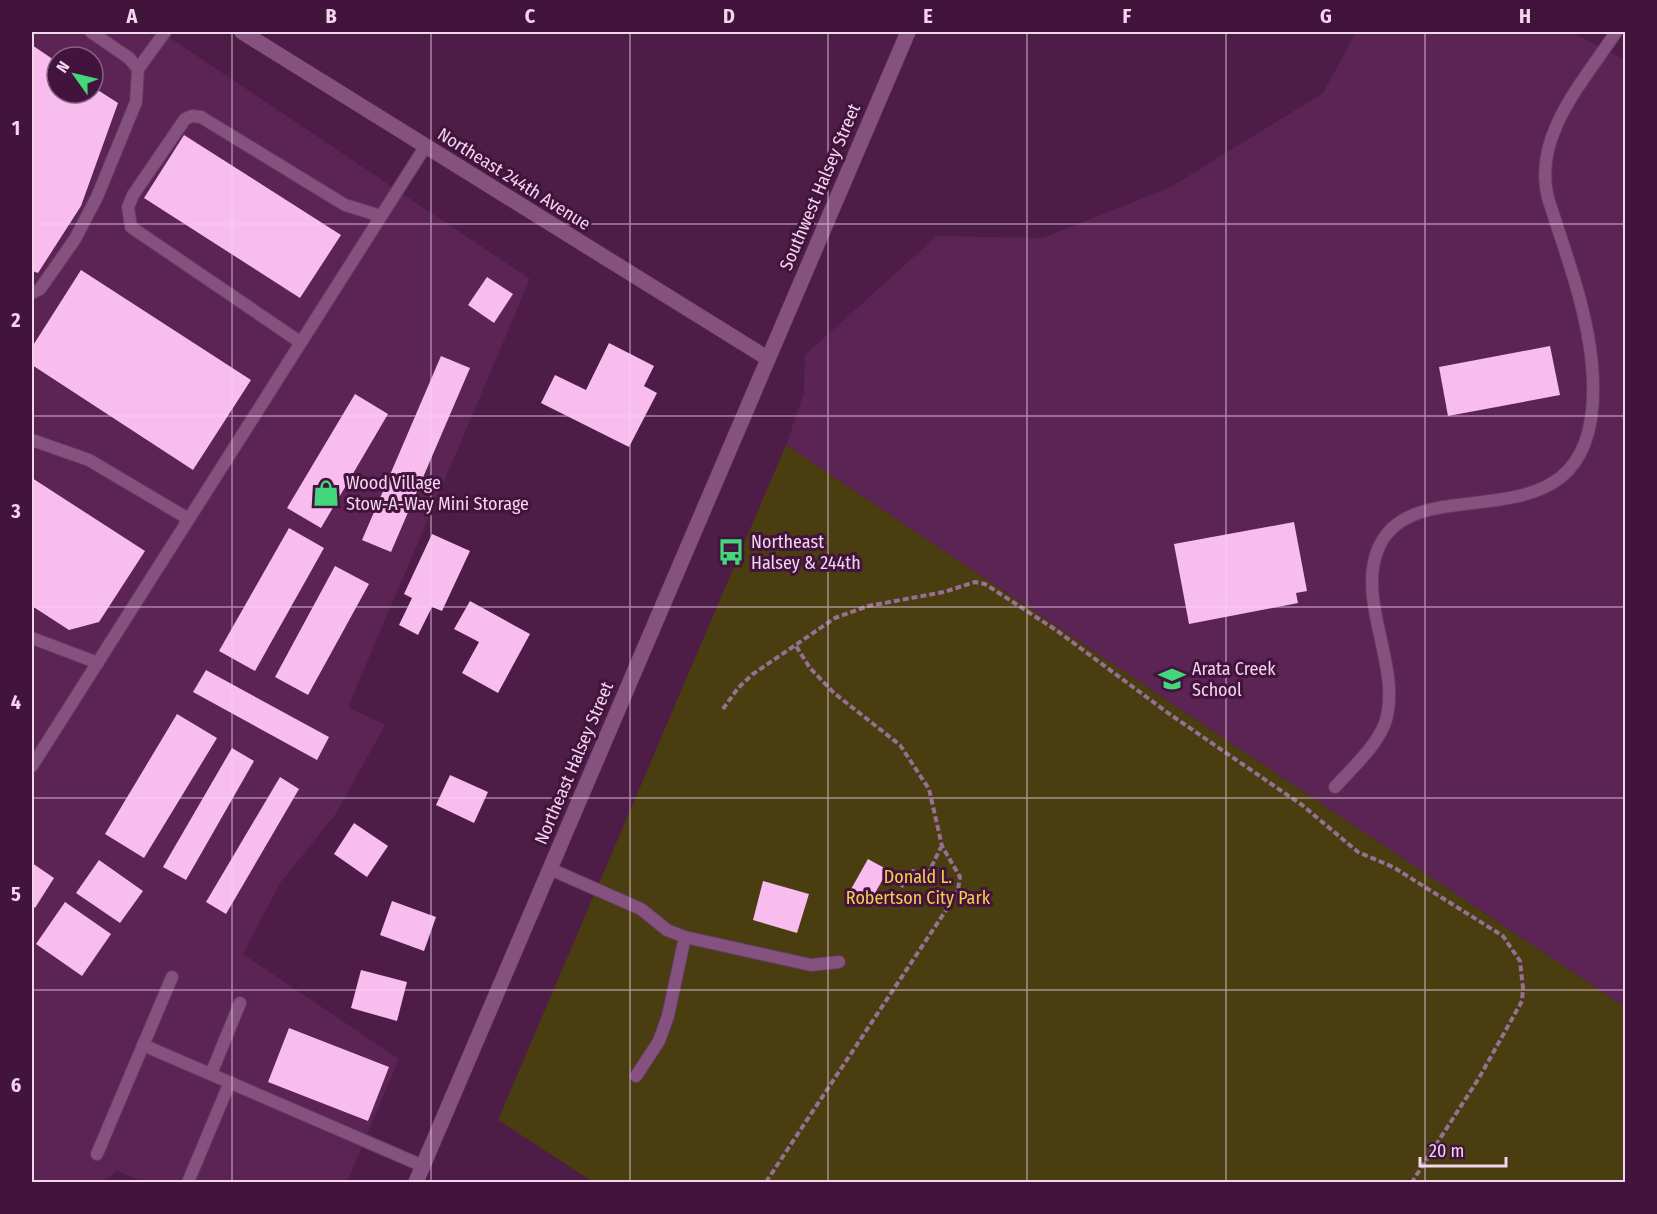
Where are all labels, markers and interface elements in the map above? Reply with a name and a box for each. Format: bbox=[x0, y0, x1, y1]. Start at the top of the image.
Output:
text: A bbox=[126, 4, 139, 28]
text: B bbox=[325, 4, 337, 28]
text: C bbox=[525, 4, 536, 28]
text: D bbox=[723, 4, 735, 28]
text: E bbox=[923, 4, 933, 28]
text: F bbox=[1123, 4, 1132, 28]
text: G bbox=[1320, 4, 1332, 28]
text: H bbox=[1519, 4, 1531, 28]
north arrow bbox=[45, 45, 105, 105]
text: N bbox=[52, 58, 74, 76]
street label: Southwest Halsey Street bbox=[775, 100, 865, 274]
text: 1 bbox=[12, 116, 20, 140]
street label: Northeast 244th Avenue bbox=[434, 123, 595, 235]
text: 2 bbox=[10, 308, 21, 332]
place label: Wood Village Stow-A-Way Mini Storage bbox=[346, 472, 529, 515]
shop icon: Wood Village Stow-A-Way Mini Storage bbox=[311, 478, 341, 508]
text: 3 bbox=[10, 499, 21, 523]
place label: Northeast Halsey & 244th bbox=[751, 531, 861, 574]
bus stop icon: Northeast Halsey & 244th bbox=[716, 537, 746, 567]
place label: Arata Creek School bbox=[1192, 658, 1276, 701]
school or university icon: Arata Creek School bbox=[1157, 664, 1187, 694]
street label: Northeast Halsey Street bbox=[530, 678, 618, 848]
text: 4 bbox=[11, 690, 21, 714]
park label: Donald L. Robertson City Park bbox=[846, 866, 991, 909]
text: 5 bbox=[11, 882, 21, 906]
text: 6 bbox=[11, 1073, 21, 1097]
scale bar bbox=[1420, 1130, 1506, 1168]
text: 20 m bbox=[1429, 1140, 1464, 1162]

